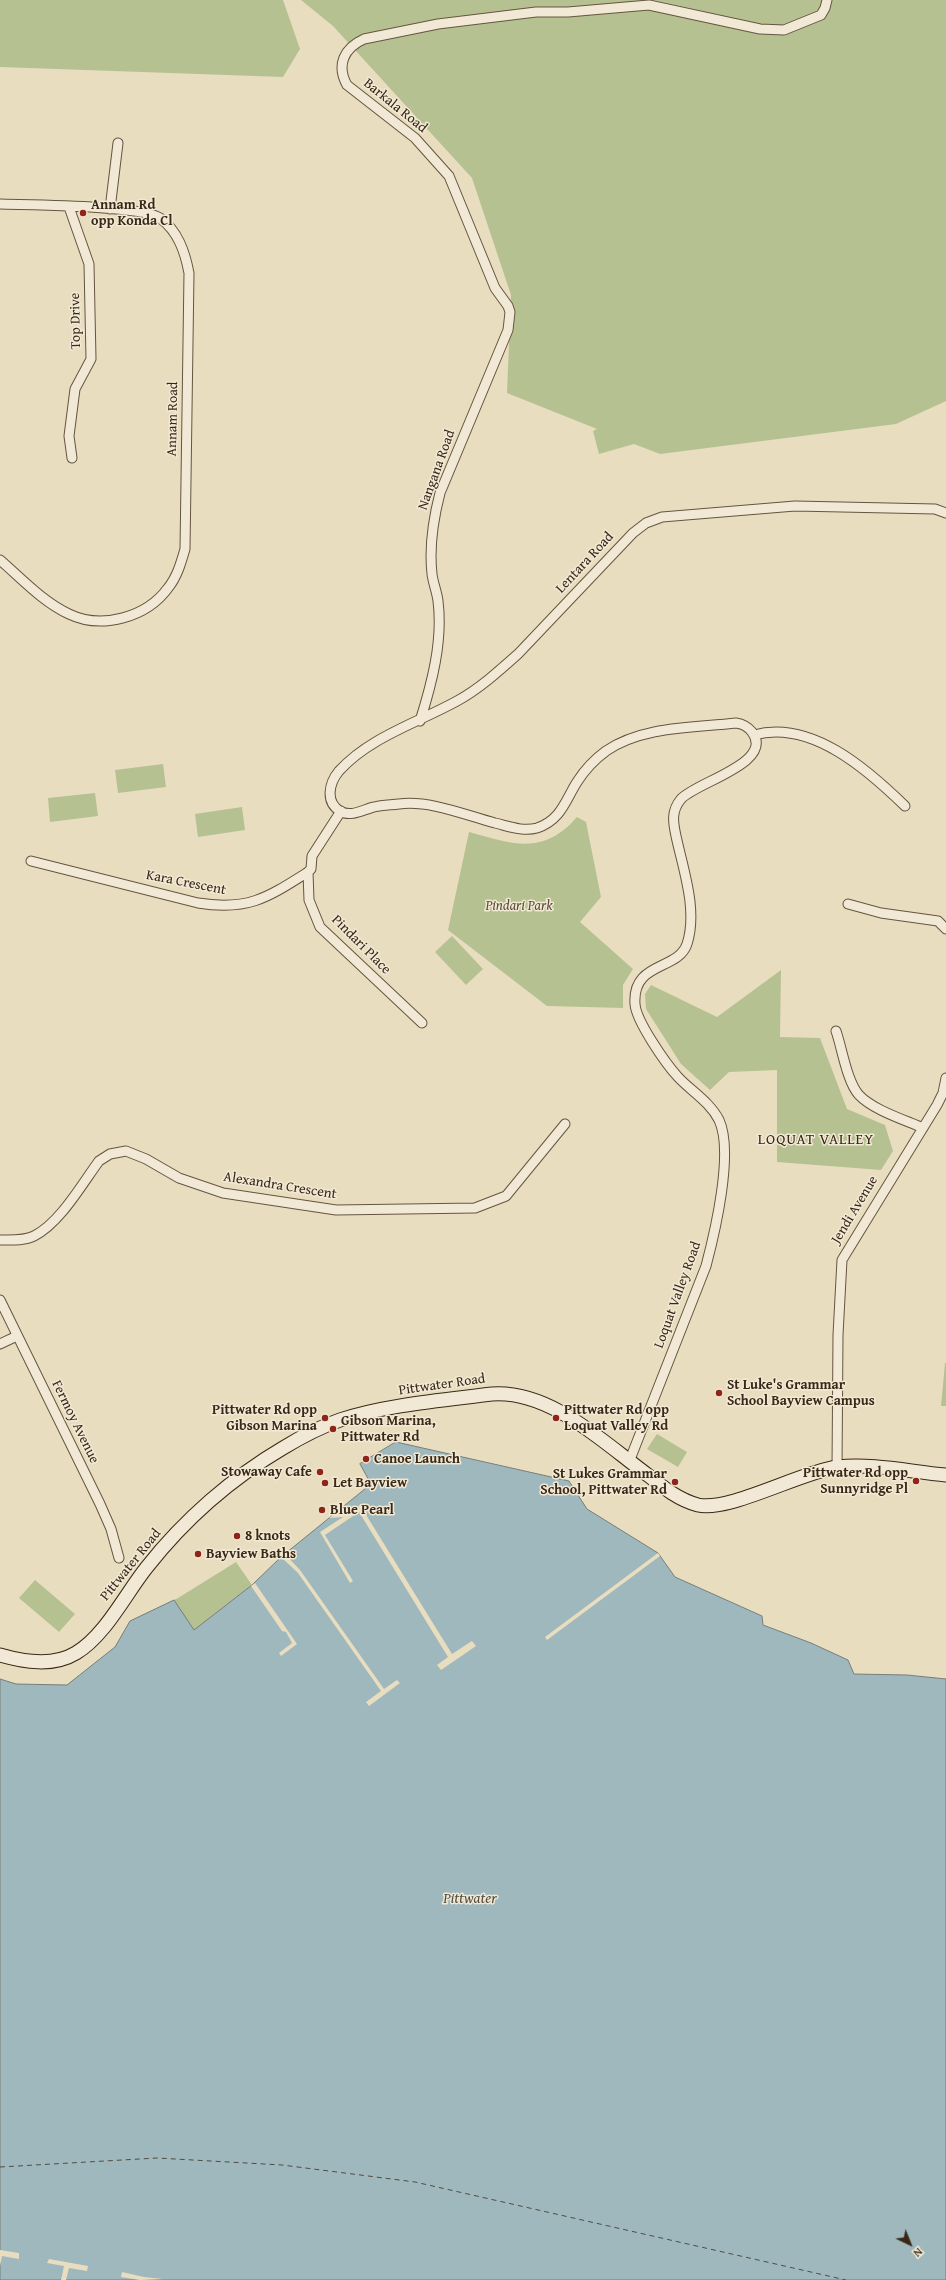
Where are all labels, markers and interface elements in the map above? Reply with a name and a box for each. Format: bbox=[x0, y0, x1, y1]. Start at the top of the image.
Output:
street label: Barkala Road bbox=[360, 75, 430, 137]
place label: Annam Rd opp Konda Cl bbox=[91, 197, 173, 230]
marker: Annam Rd opp Konda Cl bbox=[78, 208, 88, 218]
street label: Top Drive bbox=[67, 293, 85, 349]
street label: Annam Road bbox=[164, 382, 182, 456]
street label: Nangana Road bbox=[415, 428, 459, 512]
street label: Lentara Road bbox=[552, 529, 618, 597]
street label: Kara Crescent bbox=[145, 867, 227, 899]
park label: Pindari Park bbox=[485, 898, 553, 914]
street label: Pindari Place bbox=[328, 912, 394, 978]
district label: LOQUAT VALLEY bbox=[758, 1131, 874, 1149]
street label: Alexandra Crescent bbox=[222, 1169, 338, 1203]
street label: Jendi Avenue bbox=[828, 1173, 882, 1247]
street label: Loquat Valley Road bbox=[651, 1239, 705, 1351]
street label: Pittwater Road bbox=[398, 1371, 486, 1399]
place label: St Luke's Grammar School Bayview Campus bbox=[727, 1377, 875, 1410]
street label: Fermoy Avenue bbox=[48, 1378, 102, 1466]
marker: St Luke's Grammar School Bayview Campus bbox=[714, 1388, 724, 1398]
place label: Pittwater Rd opp Gibson Marina bbox=[212, 1402, 317, 1434]
place label: Pittwater Rd opp Loquat Valley Rd bbox=[564, 1402, 669, 1434]
marker: Pittwater Rd opp Gibson Marina bbox=[320, 1413, 330, 1423]
place label: Gibson Marina, Pittwater Rd bbox=[341, 1413, 436, 1446]
marker: Pittwater Rd opp Loquat Valley Rd bbox=[551, 1413, 561, 1423]
marker: Gibson Marina, Pittwater Rd bbox=[328, 1424, 338, 1434]
place label: Canoe Launch bbox=[374, 1451, 460, 1467]
marker: Canoe Launch bbox=[361, 1454, 371, 1464]
place label: Stowaway Cafe bbox=[221, 1464, 312, 1480]
place label: Pittwater Rd opp Sunnyridge Pl bbox=[803, 1465, 908, 1498]
place label: St Lukes Grammar School, Pittwater Rd bbox=[540, 1466, 667, 1498]
marker: Stowaway Cafe bbox=[315, 1467, 325, 1477]
place label: Let Bayview bbox=[333, 1475, 407, 1491]
marker: Pittwater Rd opp Sunnyridge Pl bbox=[911, 1476, 921, 1486]
marker: St Lukes Grammar School, Pittwater Rd bbox=[670, 1477, 680, 1487]
marker: Let Bayview bbox=[320, 1478, 330, 1488]
place label: Blue Pearl bbox=[330, 1502, 394, 1518]
marker: Blue Pearl bbox=[317, 1505, 327, 1515]
street label: Pittwater Road bbox=[97, 1526, 165, 1604]
place label: 8 knots bbox=[245, 1528, 290, 1544]
marker: 8 knots bbox=[232, 1531, 242, 1541]
place label: Bayview Baths bbox=[206, 1546, 296, 1562]
marker: Bayview Baths bbox=[193, 1549, 203, 1559]
water label: Pittwater bbox=[443, 1890, 497, 1908]
north arrow bbox=[890, 2224, 930, 2264]
text: N bbox=[910, 2244, 926, 2261]

